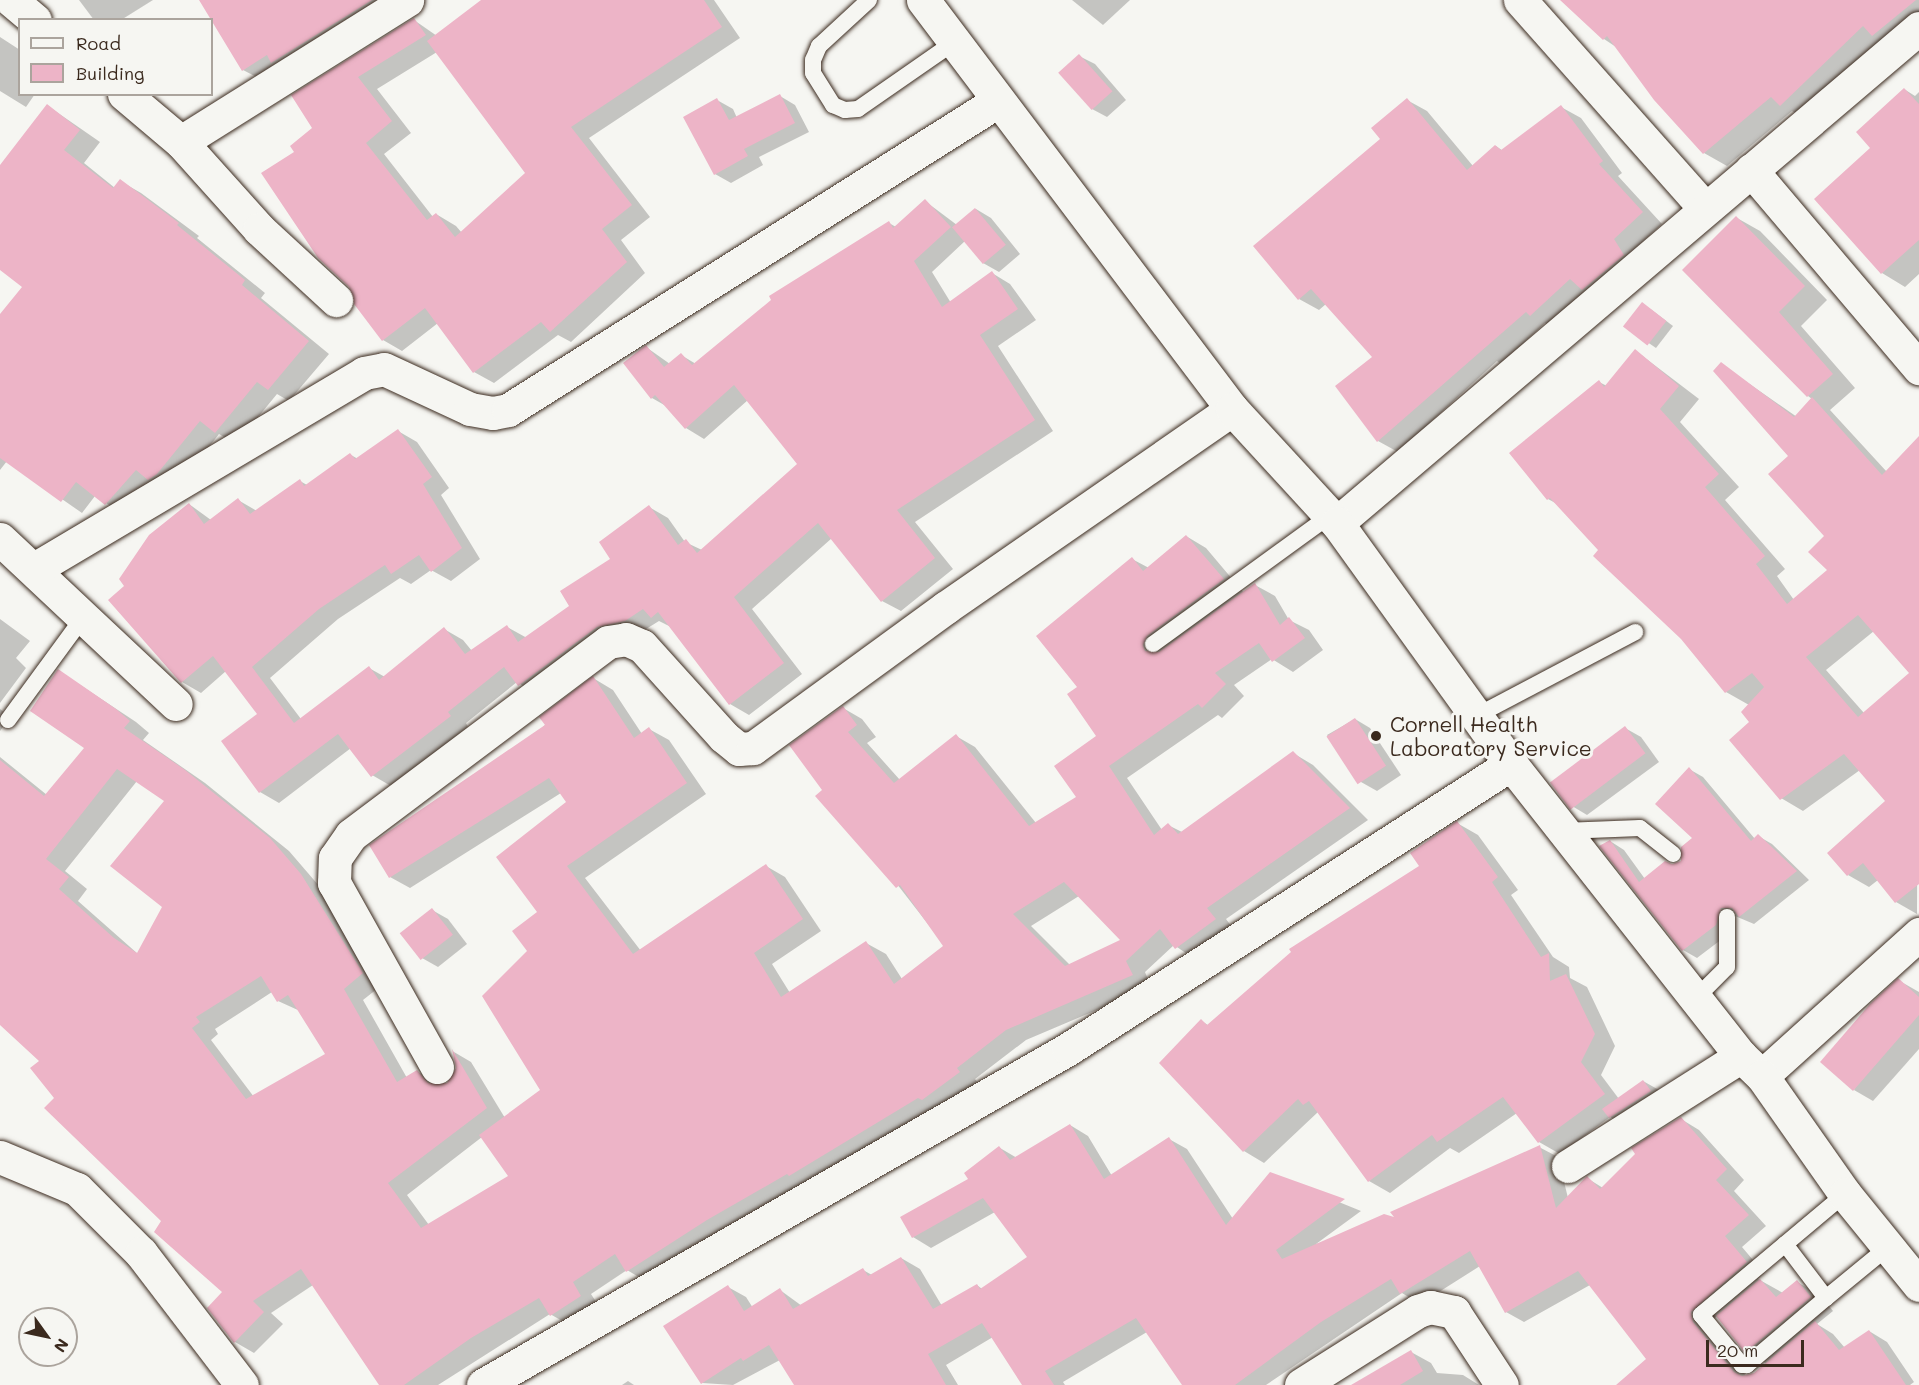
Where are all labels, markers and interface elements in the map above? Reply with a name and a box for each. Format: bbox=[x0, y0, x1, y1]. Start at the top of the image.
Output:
legend bbox=[18, 18, 213, 96]
text: Road bbox=[76, 31, 121, 55]
text: Building bbox=[76, 61, 144, 85]
place label: Cornell Health Laboratory Service bbox=[1390, 711, 1592, 761]
marker: Cornell Health Laboratory Service bbox=[1367, 727, 1385, 745]
north arrow bbox=[18, 1307, 78, 1367]
scale bar bbox=[1709, 1328, 1806, 1366]
text: N bbox=[50, 1335, 74, 1357]
text: 20 m bbox=[1717, 1338, 1758, 1362]

